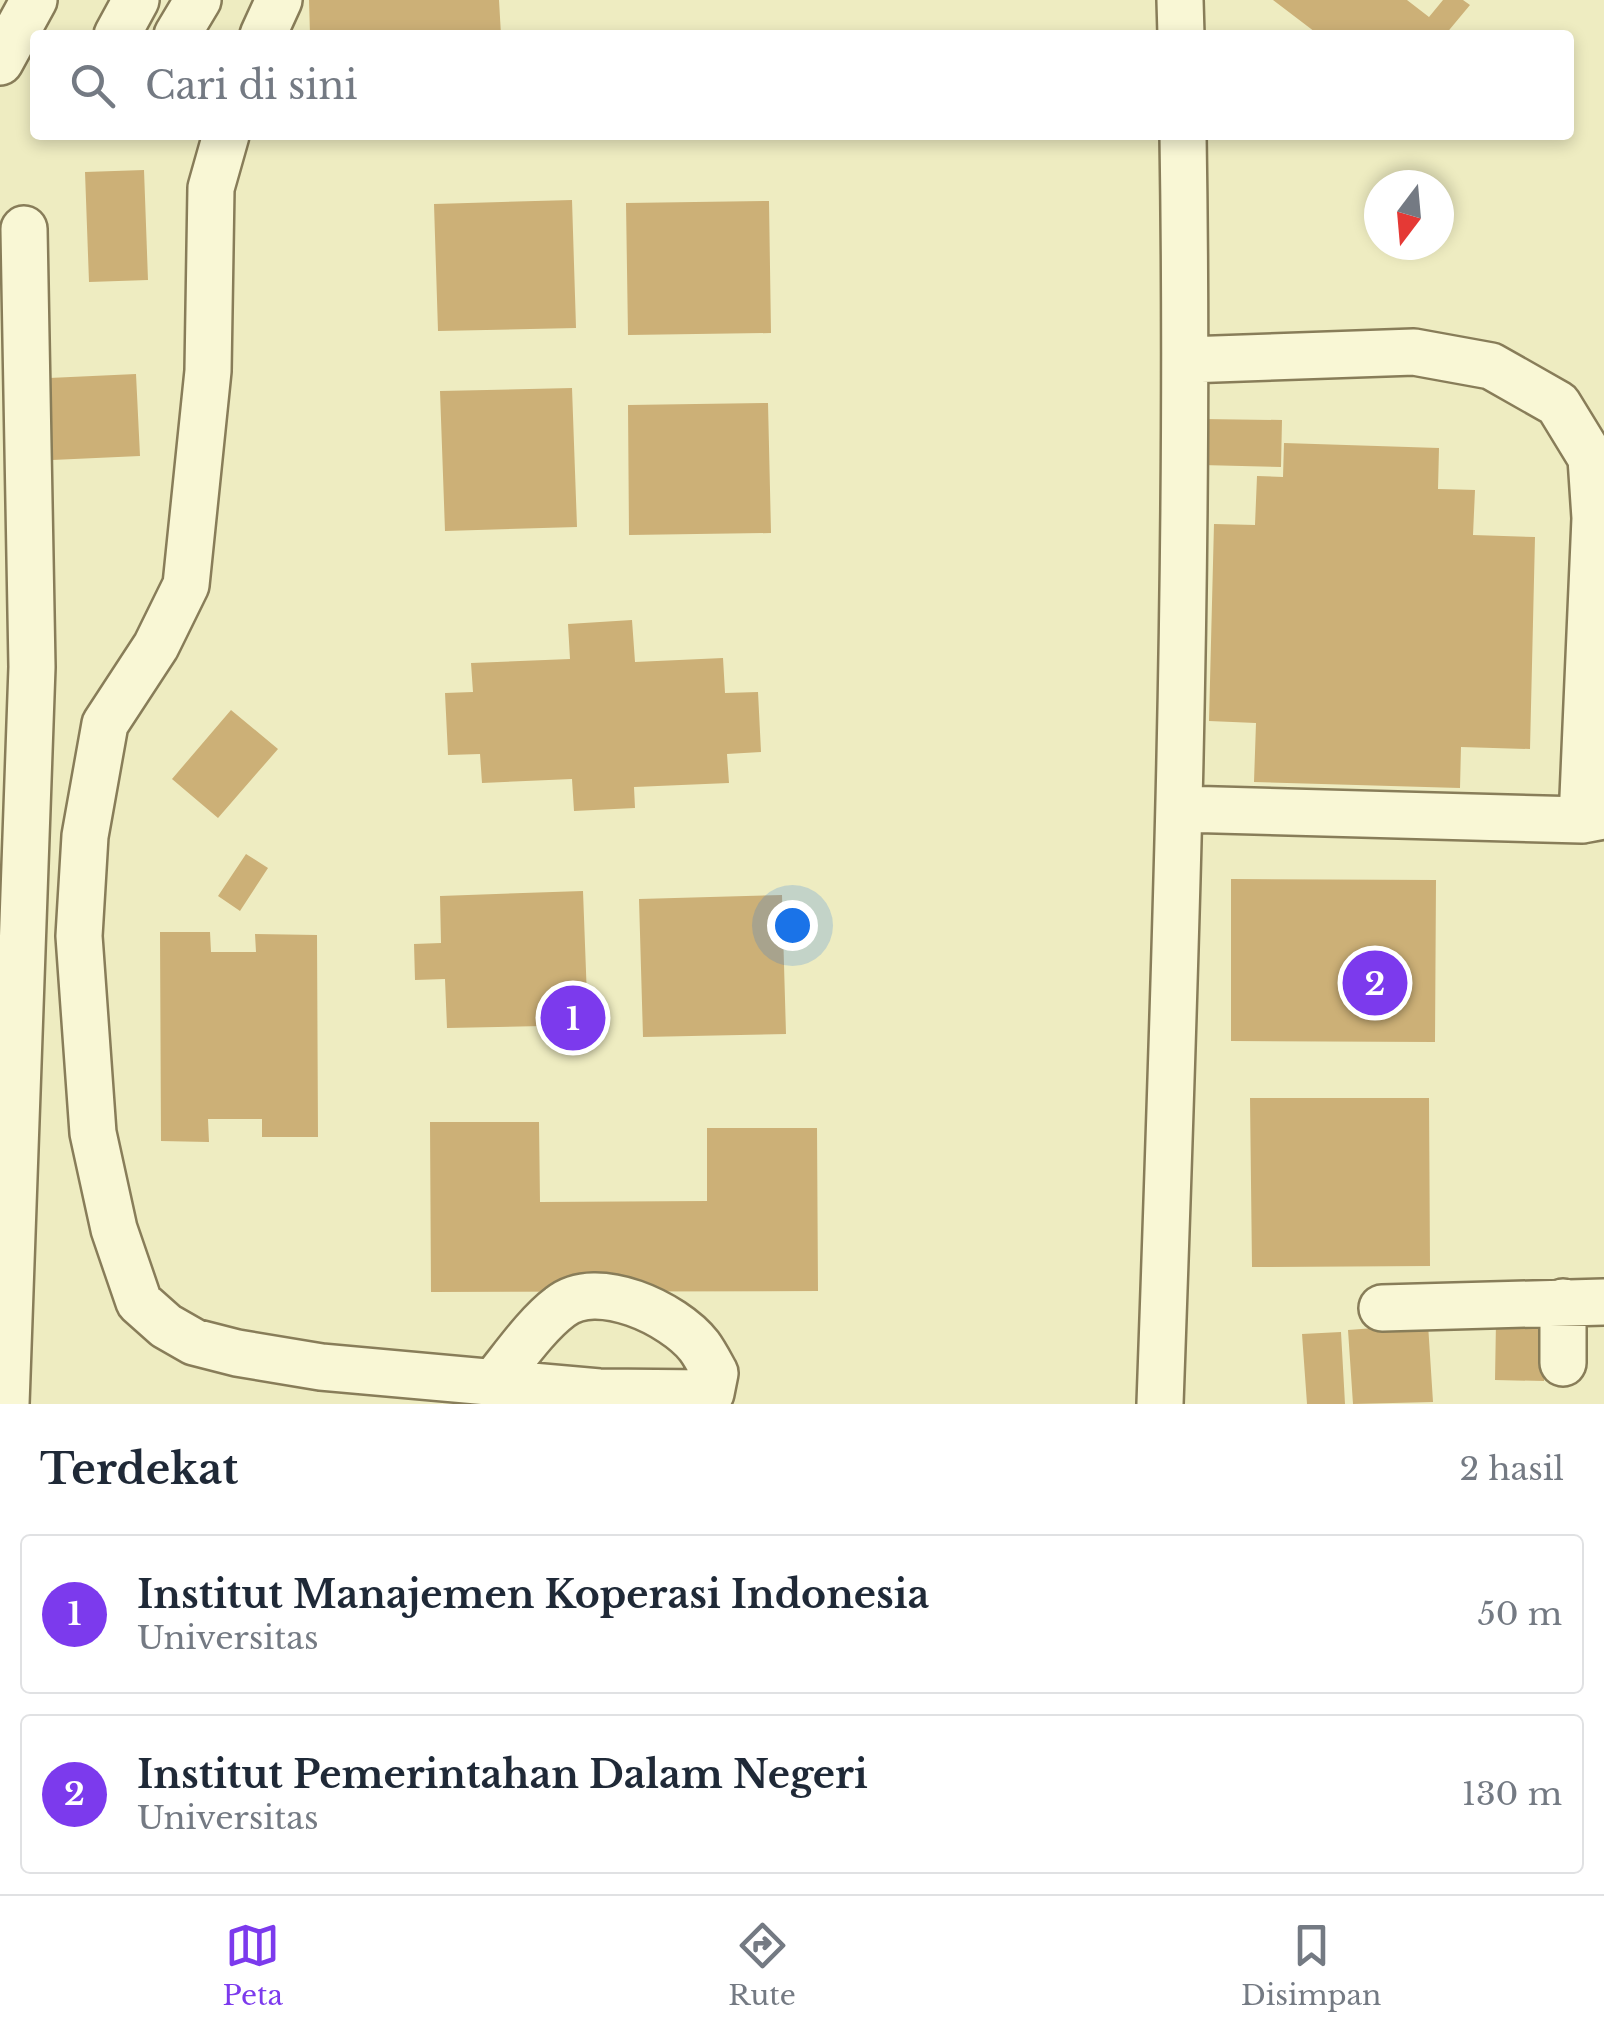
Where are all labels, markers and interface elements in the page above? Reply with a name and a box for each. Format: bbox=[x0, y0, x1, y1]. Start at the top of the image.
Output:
search box bbox=[30, 30, 1574, 140]
icon: search bbox=[65, 58, 120, 113]
text: Cari di sini bbox=[145, 62, 357, 109]
north arrow bbox=[1364, 170, 1454, 260]
your location bbox=[767, 900, 818, 951]
pin: 2 bbox=[1342, 946, 1408, 1020]
pin: 1 bbox=[540, 980, 606, 1056]
text: Terdekat bbox=[40, 1443, 238, 1495]
text: 2 hasil bbox=[1460, 1449, 1564, 1489]
text: Institut Manajemen Koperasi Indonesia bbox=[137, 1571, 929, 1618]
text: 1 bbox=[68, 1594, 81, 1634]
text: 50 m bbox=[1477, 1594, 1562, 1634]
text: Universitas bbox=[137, 1618, 319, 1658]
text: Institut Pemerintahan Dalam Negeri bbox=[137, 1751, 868, 1798]
text: 2 bbox=[64, 1774, 85, 1814]
text: 130 m bbox=[1462, 1774, 1562, 1814]
text: Universitas bbox=[137, 1798, 319, 1838]
tab: Peta bbox=[223, 1918, 283, 2013]
tab: Rute bbox=[728, 1918, 796, 2013]
tab: Disimpan bbox=[1241, 1918, 1381, 2013]

